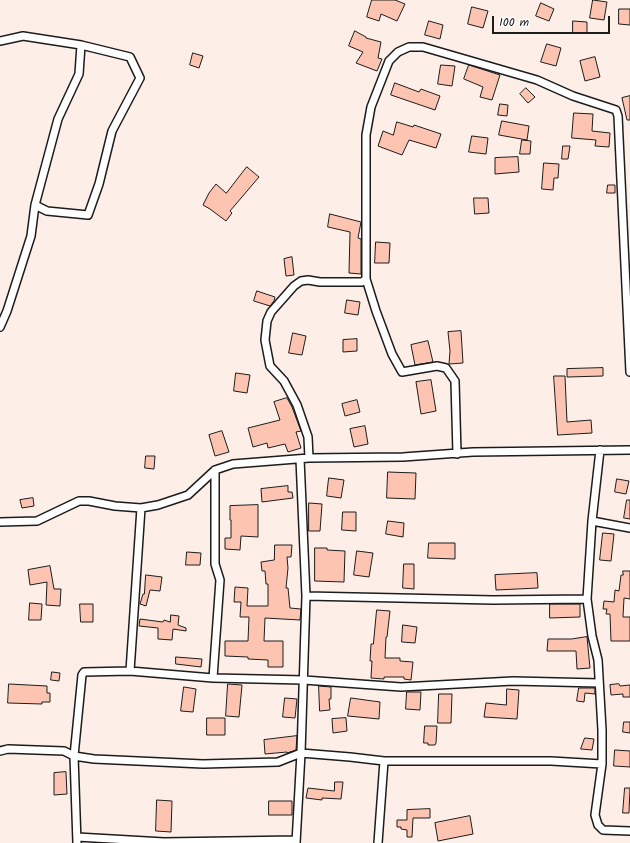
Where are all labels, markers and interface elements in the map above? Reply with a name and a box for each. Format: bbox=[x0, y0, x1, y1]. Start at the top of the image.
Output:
scale bar bbox=[494, 8, 612, 34]
text: 100 m bbox=[499, 13, 529, 32]

